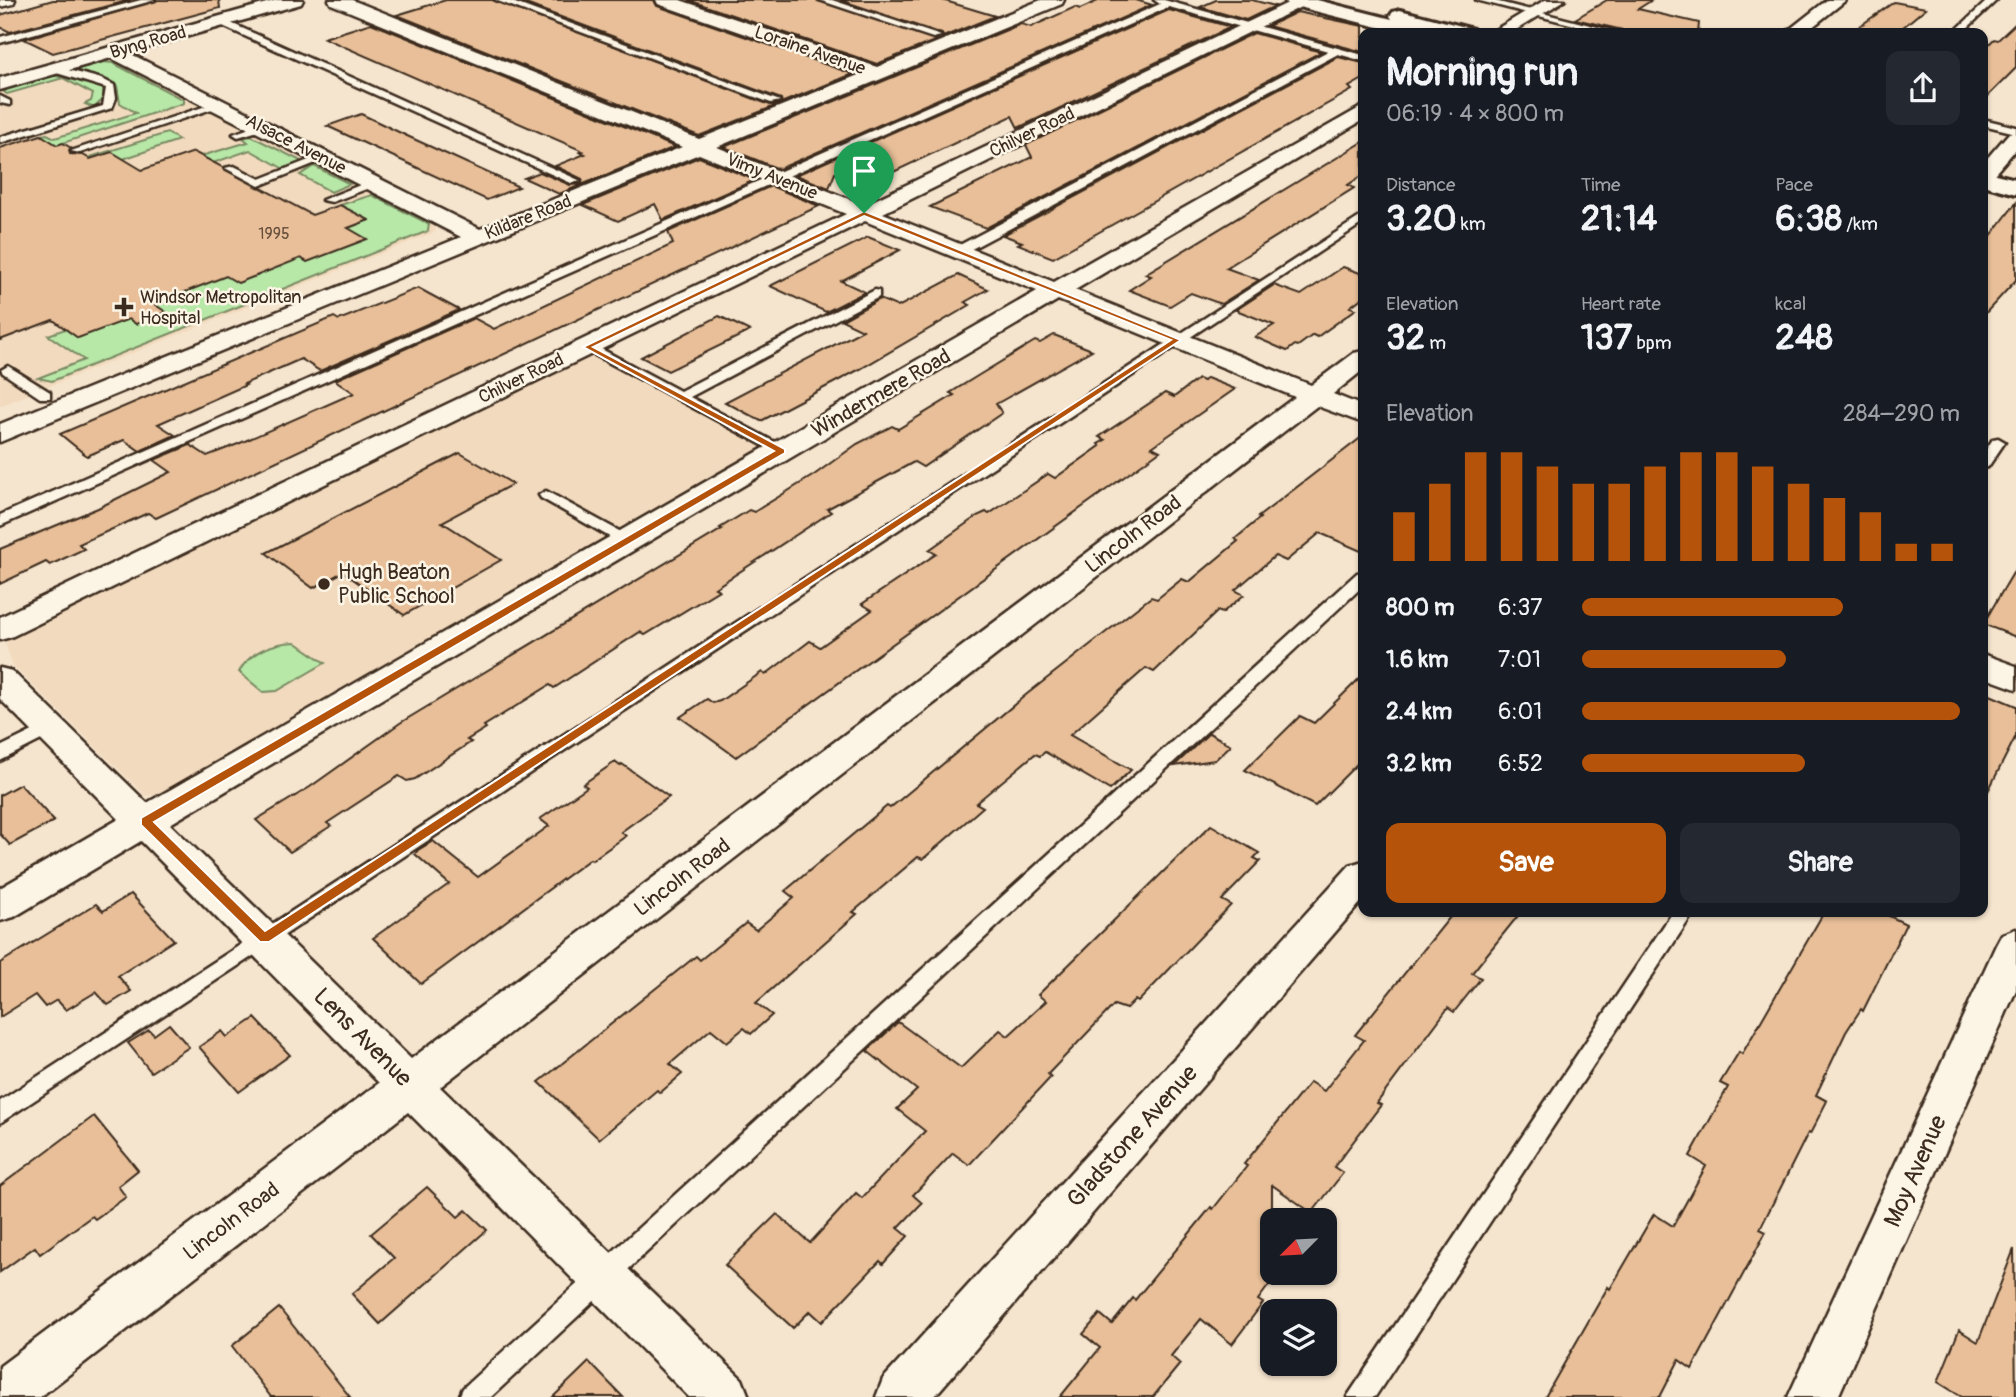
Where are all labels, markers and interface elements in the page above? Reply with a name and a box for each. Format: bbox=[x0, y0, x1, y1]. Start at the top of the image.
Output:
street label: Byng Road bbox=[107, 21, 189, 64]
street label: Loraine Avenue bbox=[751, 21, 869, 80]
text: Morning run bbox=[1386, 49, 1578, 97]
button: share bbox=[1886, 51, 1960, 125]
text: 06:19 · 4 × 800 m bbox=[1386, 99, 1564, 128]
street label: Chilver Road bbox=[986, 102, 1079, 163]
street label: Alsace Avenue bbox=[242, 109, 350, 180]
pin bbox=[834, 141, 894, 213]
street label: Vimy Avenue bbox=[723, 148, 821, 205]
icon: arrive bbox=[845, 152, 883, 190]
text: Distance bbox=[1386, 173, 1455, 197]
text: Time bbox=[1581, 173, 1620, 197]
text: Pace bbox=[1775, 173, 1813, 197]
street label: Kildare Road bbox=[481, 190, 575, 245]
text: 3.20 bbox=[1386, 197, 1457, 241]
text: 21:14 bbox=[1581, 197, 1657, 241]
text: 6:38 bbox=[1775, 197, 1842, 241]
text: km bbox=[1457, 212, 1486, 236]
text: /km bbox=[1842, 212, 1878, 236]
house number: 1995 bbox=[258, 224, 290, 244]
place label: Windsor Metropolitan Hospital bbox=[140, 286, 301, 330]
text: Elevation bbox=[1386, 292, 1458, 316]
text: Heart rate bbox=[1581, 292, 1661, 316]
text: kcal bbox=[1775, 292, 1806, 316]
marker: Windsor Metropolitan Hospital bbox=[114, 297, 134, 317]
text: 32 bbox=[1386, 316, 1425, 360]
text: 137 bbox=[1581, 316, 1632, 360]
text: 248 bbox=[1775, 316, 1833, 360]
text: m bbox=[1425, 331, 1446, 355]
text: bpm bbox=[1632, 331, 1672, 355]
street label: Windermere Road bbox=[807, 343, 956, 444]
street label: Chilver Road bbox=[475, 348, 568, 409]
text: Elevation bbox=[1386, 399, 1474, 428]
text: 284–290 m bbox=[1843, 399, 1960, 428]
street label: Lincoln Road bbox=[1080, 489, 1187, 580]
place label: Hugh Beaton Public School bbox=[338, 559, 455, 610]
marker: Hugh Beaton Public School bbox=[316, 576, 332, 592]
text: 800 m bbox=[1386, 593, 1454, 622]
text: 6:37 bbox=[1498, 593, 1543, 622]
text: 1.6 km bbox=[1386, 645, 1448, 674]
text: 7:01 bbox=[1498, 645, 1541, 674]
text: 2.4 km bbox=[1386, 697, 1452, 726]
text: 6:01 bbox=[1498, 697, 1542, 726]
text: 3.2 km bbox=[1386, 749, 1452, 778]
text: 6:52 bbox=[1498, 749, 1543, 778]
button: Save bbox=[1386, 823, 1666, 903]
button: Share bbox=[1680, 823, 1960, 903]
street label: Lincoln Road bbox=[629, 832, 736, 923]
street label: Lens Avenue bbox=[307, 982, 418, 1093]
street label: Gladstone Avenue bbox=[1061, 1059, 1204, 1214]
street label: Moy Avenue bbox=[1878, 1111, 1953, 1232]
street label: Lincoln Road bbox=[178, 1176, 285, 1267]
north arrow bbox=[1260, 1208, 1337, 1284]
map controls bbox=[1260, 1208, 1337, 1376]
button: layers bbox=[1260, 1299, 1337, 1376]

